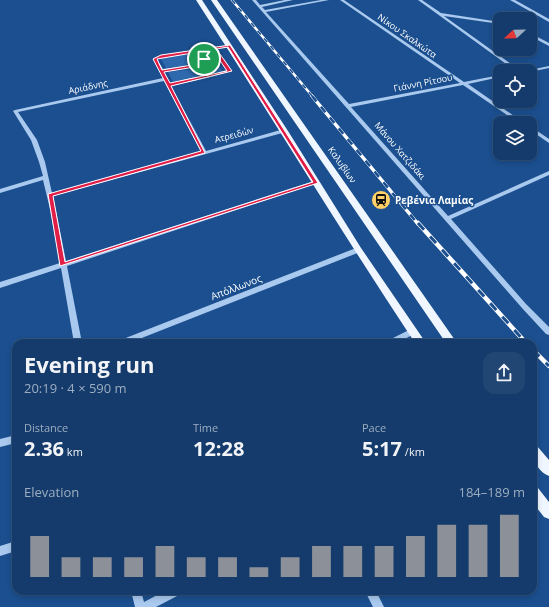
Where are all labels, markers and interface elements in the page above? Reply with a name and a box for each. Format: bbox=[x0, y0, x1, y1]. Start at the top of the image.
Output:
street label: Νίκου Σκαλκώτα bbox=[375, 10, 440, 61]
north arrow bbox=[493, 12, 537, 56]
map controls bbox=[493, 12, 537, 160]
pin bbox=[187, 42, 221, 76]
icon: arrive bbox=[193, 48, 215, 70]
button: locate bbox=[493, 64, 537, 108]
street label: Γιάννη Ρίτσου bbox=[392, 70, 454, 95]
street label: Αριάδνης bbox=[67, 76, 109, 97]
button: layers bbox=[493, 116, 537, 160]
street label: Μάνου Χατζιδάκι bbox=[372, 119, 429, 182]
street label: Ατρειδών bbox=[213, 123, 255, 146]
street label: Καλυβίων bbox=[325, 144, 360, 186]
station icon: Ρεβένια Λαμίας bbox=[370, 189, 392, 211]
place label: Ρεβένια Λαμίας bbox=[395, 193, 473, 207]
street label: Απόλλωνος bbox=[208, 271, 264, 303]
text: Evening run bbox=[24, 349, 155, 379]
button: share bbox=[483, 352, 525, 394]
text: 20:19 · 4 × 590 m bbox=[24, 379, 127, 397]
text: Distance bbox=[24, 420, 68, 435]
text: Time bbox=[193, 420, 218, 435]
text: Pace bbox=[362, 420, 386, 435]
text: 2.36 bbox=[24, 435, 64, 462]
text: 12:28 bbox=[193, 435, 244, 462]
text: 5:17 bbox=[362, 435, 402, 462]
text: km bbox=[64, 444, 83, 459]
text: /km bbox=[402, 444, 425, 459]
text: Elevation bbox=[24, 483, 79, 501]
text: 184–189 m bbox=[458, 483, 525, 501]

